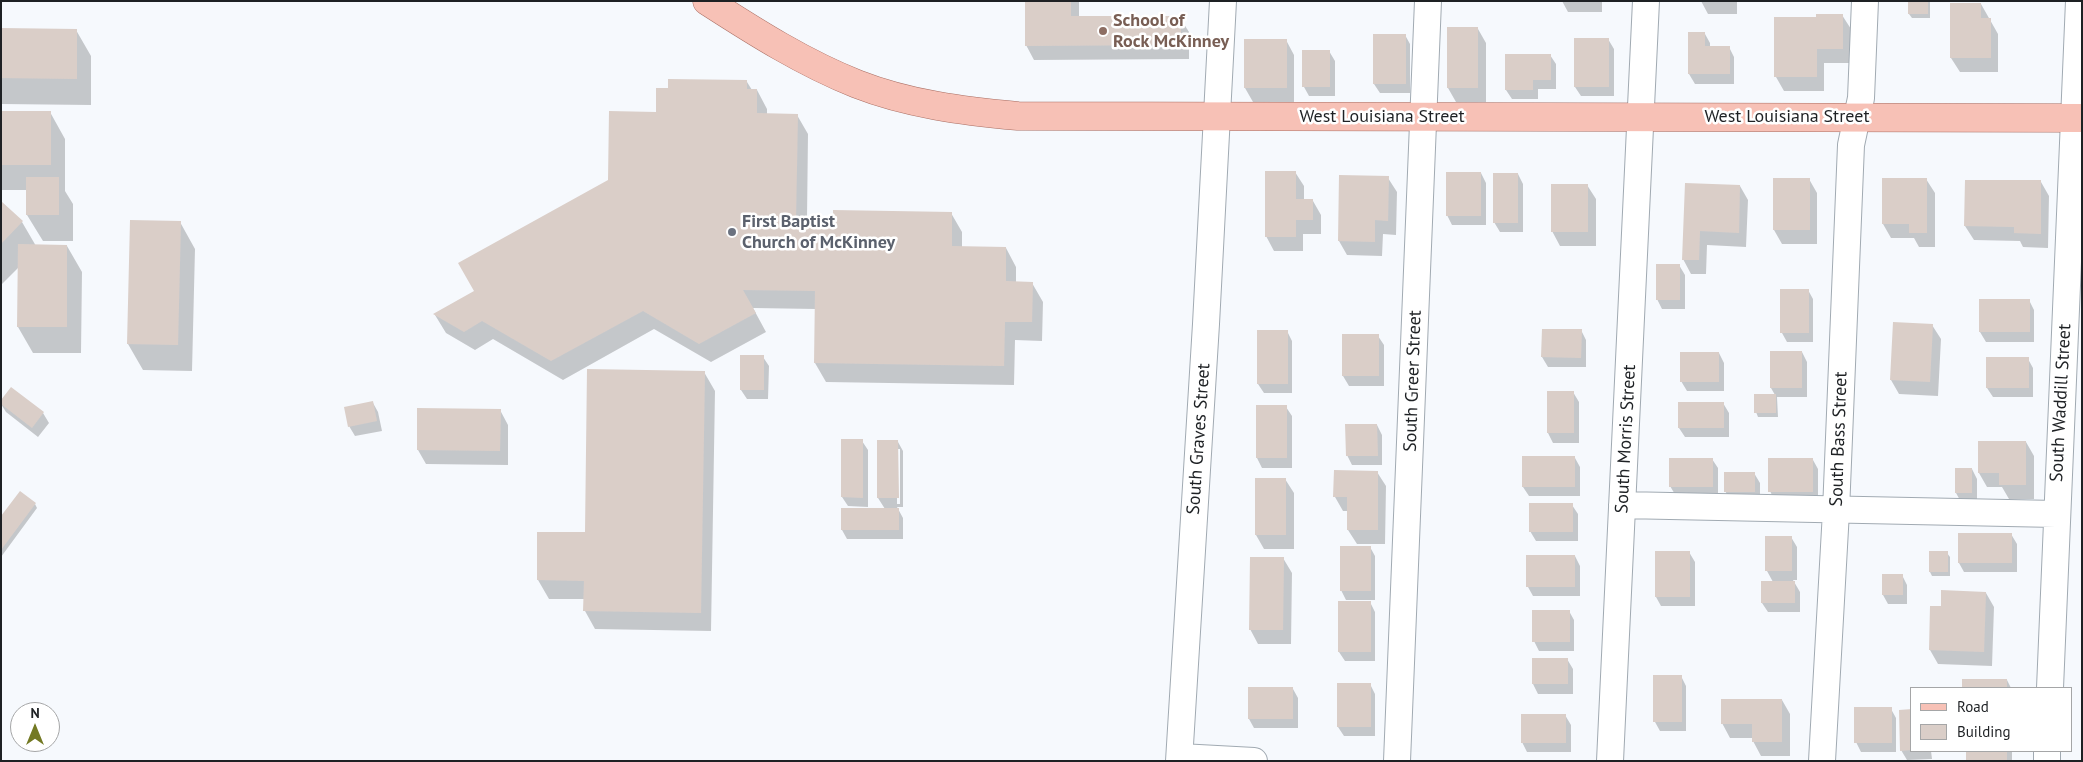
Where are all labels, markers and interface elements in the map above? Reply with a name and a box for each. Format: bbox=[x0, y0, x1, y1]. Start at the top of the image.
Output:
place label: School of Rock McKinney bbox=[1113, 10, 1229, 52]
marker: School of Rock McKinney bbox=[1097, 25, 1109, 37]
street label: West Louisiana Street bbox=[1299, 106, 1465, 128]
street label: West Louisiana Street bbox=[1704, 106, 1870, 128]
place label: First Baptist Church of McKinney bbox=[742, 211, 895, 253]
marker: First Baptist Church of McKinney bbox=[726, 226, 738, 238]
street label: South Greer Street bbox=[1400, 310, 1426, 452]
street label: South Waddill Street bbox=[2046, 323, 2076, 483]
street label: South Graves Street bbox=[1183, 363, 1215, 515]
street label: South Morris Street bbox=[1611, 364, 1641, 514]
street label: South Bass Street bbox=[1826, 371, 1852, 507]
legend bbox=[1910, 687, 2073, 752]
text: Road bbox=[1957, 697, 1989, 716]
north arrow bbox=[10, 702, 60, 752]
text: N bbox=[30, 704, 40, 722]
text: Building bbox=[1957, 722, 2011, 741]

